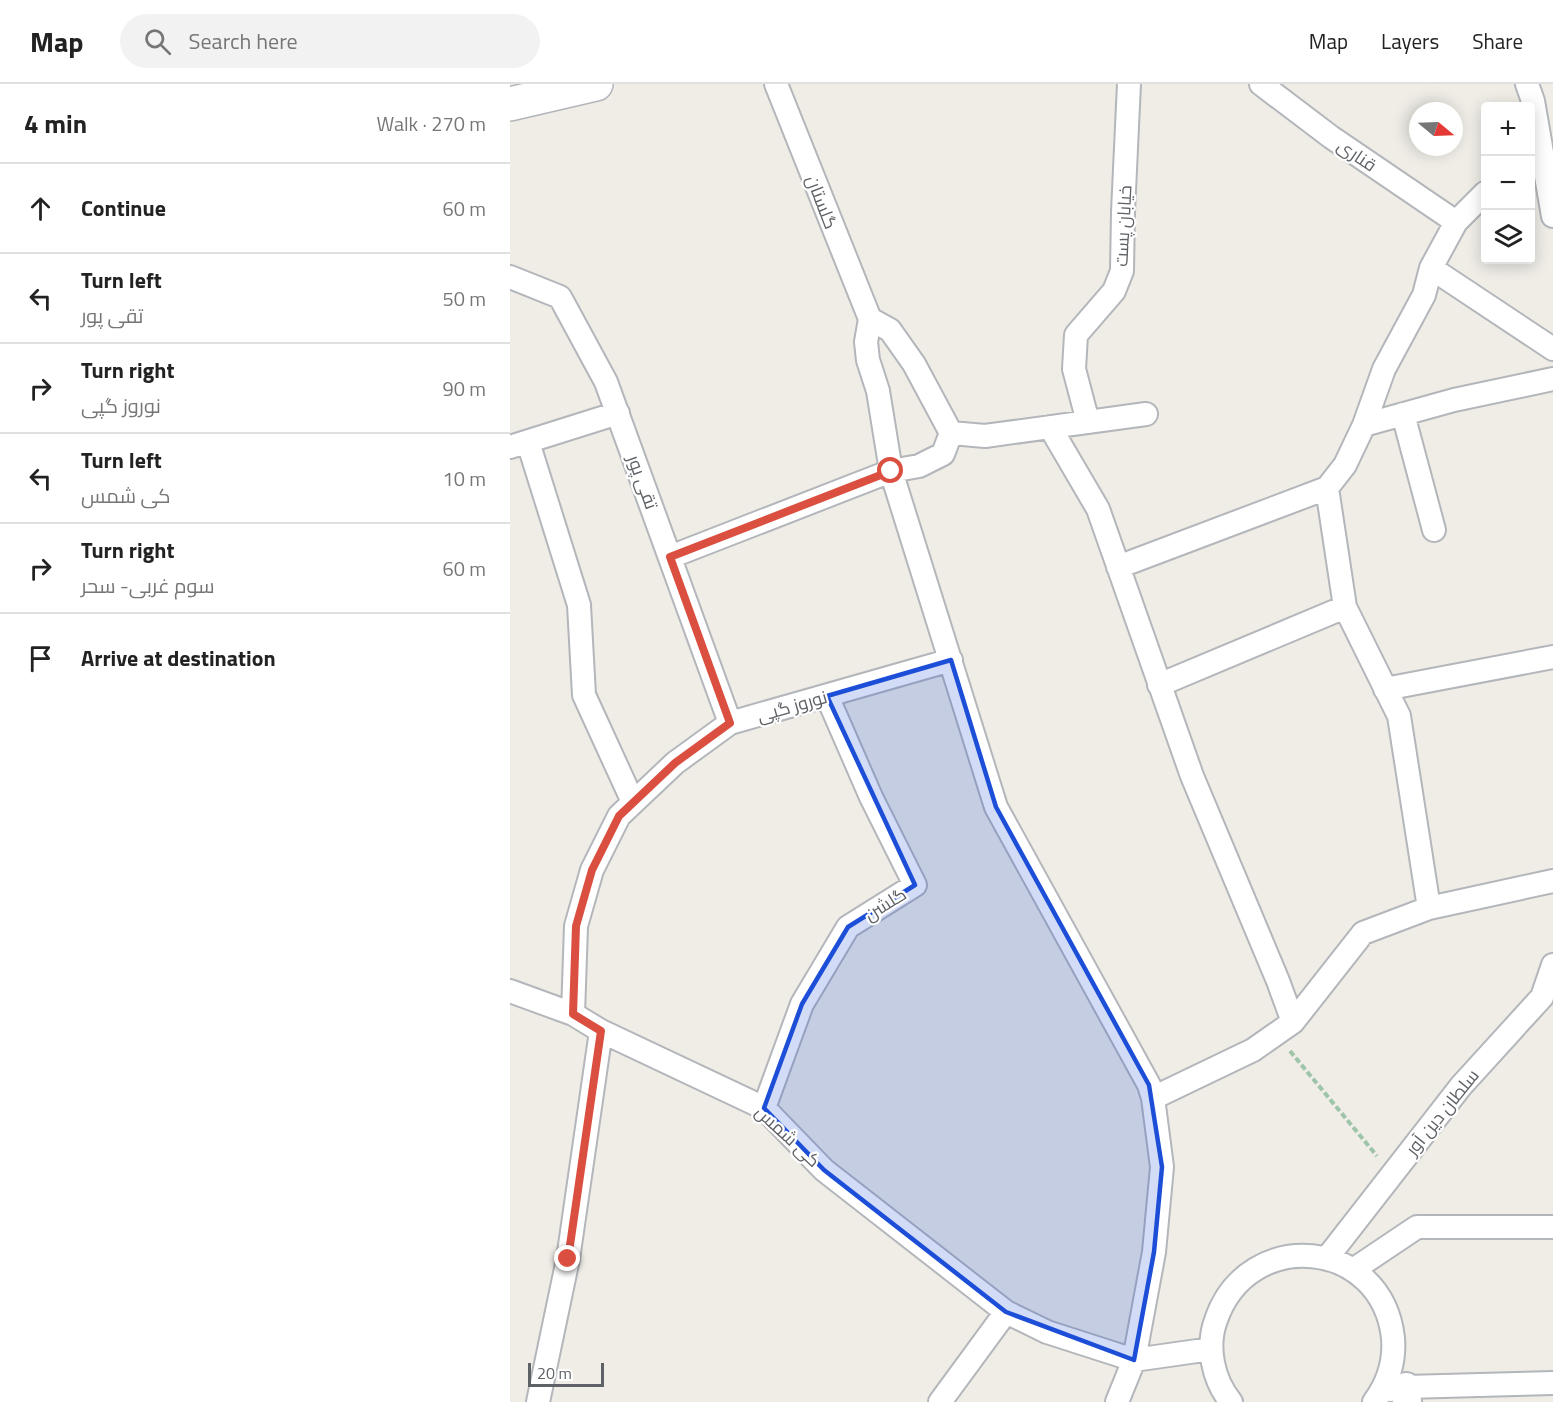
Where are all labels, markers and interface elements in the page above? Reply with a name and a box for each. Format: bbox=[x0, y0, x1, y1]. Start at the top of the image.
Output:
search box bbox=[120, 14, 540, 68]
text: Map bbox=[30, 20, 84, 63]
text: Search here bbox=[189, 24, 298, 58]
icon: search bbox=[141, 25, 174, 58]
text: Map bbox=[1309, 25, 1348, 57]
text: Layers bbox=[1381, 25, 1439, 57]
text: Share bbox=[1472, 25, 1523, 57]
north arrow bbox=[1409, 102, 1463, 156]
map controls bbox=[1481, 102, 1535, 264]
button: + bbox=[1481, 102, 1535, 156]
text: 4 min bbox=[24, 104, 87, 143]
text: Walk · 270 m bbox=[377, 108, 486, 139]
street label: قناری bbox=[1332, 132, 1382, 178]
button: − bbox=[1481, 156, 1535, 210]
street label: گلستان bbox=[799, 171, 845, 233]
street label: خیابان پست bbox=[1107, 185, 1139, 267]
text: Continue bbox=[81, 191, 166, 225]
icon: ahead bbox=[24, 192, 57, 225]
text: 60 m bbox=[442, 193, 486, 224]
button: layers bbox=[1481, 210, 1535, 264]
text: Turn left bbox=[81, 263, 162, 297]
icon: left bbox=[24, 282, 57, 315]
text: 50 m bbox=[442, 283, 486, 314]
text: تقی پور bbox=[81, 300, 143, 331]
text: Turn right bbox=[81, 353, 175, 387]
icon: right bbox=[24, 372, 57, 405]
text: 90 m bbox=[442, 373, 486, 404]
text: نوروز گپی bbox=[81, 390, 161, 421]
text: Turn left bbox=[81, 443, 162, 477]
street label: تقی پور bbox=[620, 450, 665, 513]
route start bbox=[877, 457, 903, 483]
icon: left bbox=[24, 462, 57, 495]
text: 10 m bbox=[442, 463, 486, 494]
text: کی شمس bbox=[81, 480, 171, 511]
text: Turn right bbox=[81, 533, 175, 567]
icon: right bbox=[24, 552, 57, 585]
text: 60 m bbox=[442, 553, 486, 584]
text: سوم غربی- سحر bbox=[81, 570, 215, 601]
text: Arrive at destination bbox=[81, 641, 276, 675]
icon: arrive bbox=[24, 642, 57, 675]
street label: نوروز گپی bbox=[754, 683, 830, 729]
street label: گلشن bbox=[859, 881, 911, 927]
street label: سلطان دین آور bbox=[1398, 1063, 1485, 1162]
street label: کی شمس bbox=[749, 1099, 827, 1173]
route end bbox=[554, 1245, 580, 1271]
scale bar bbox=[528, 1360, 604, 1388]
text: 20 m bbox=[537, 1361, 572, 1385]

